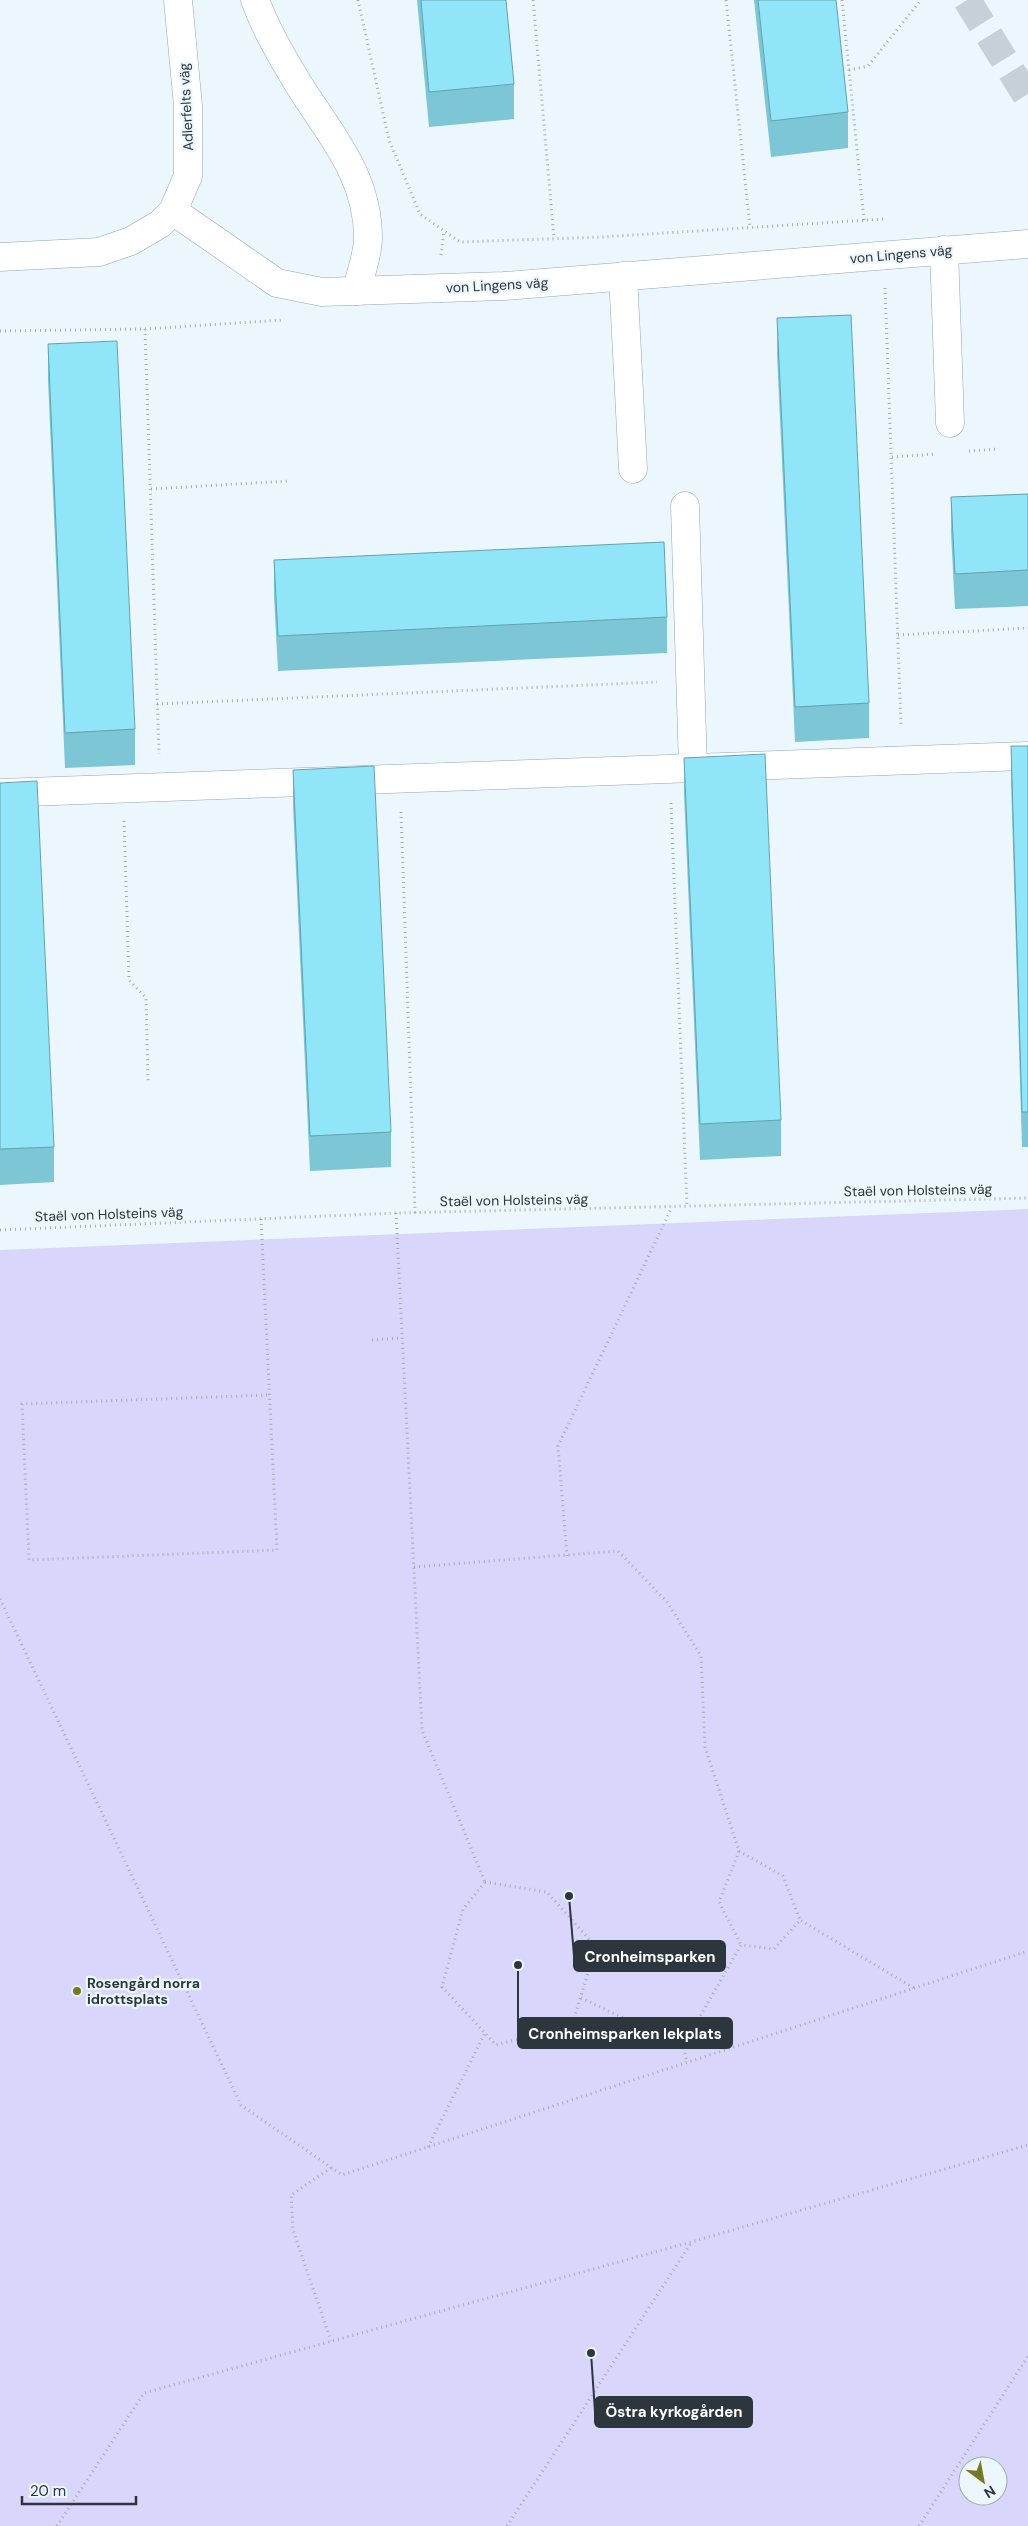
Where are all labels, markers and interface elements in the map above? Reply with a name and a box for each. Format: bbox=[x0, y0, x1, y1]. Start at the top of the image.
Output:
street label: Adlerfelts väg bbox=[175, 62, 197, 152]
street label: von Lingens väg bbox=[849, 241, 953, 267]
street label: von Lingens väg bbox=[445, 273, 549, 297]
street label: Staël von Holsteins väg bbox=[844, 1180, 993, 1200]
street label: Staël von Holsteins väg bbox=[440, 1190, 589, 1210]
street label: Staël von Holsteins väg bbox=[34, 1202, 184, 1226]
callout: Cronheimsparken bbox=[574, 1941, 725, 1971]
text: Cronheimsparken bbox=[584, 1947, 716, 1967]
place label: Rosengård norra idrottsplats bbox=[87, 1974, 200, 2008]
marker: Rosengård norra idrottsplats bbox=[71, 1985, 83, 1997]
callout: Cronheimsparken lekplats bbox=[518, 2018, 732, 2048]
text: Cronheimsparken lekplats bbox=[528, 2024, 722, 2044]
callout: Östra kyrkogården bbox=[595, 2397, 752, 2427]
text: Östra kyrkogården bbox=[606, 2402, 742, 2422]
north arrow bbox=[958, 2456, 1008, 2506]
scale bar bbox=[22, 2474, 136, 2506]
text: 20 m bbox=[30, 2481, 66, 2501]
text: N bbox=[981, 2482, 999, 2502]

